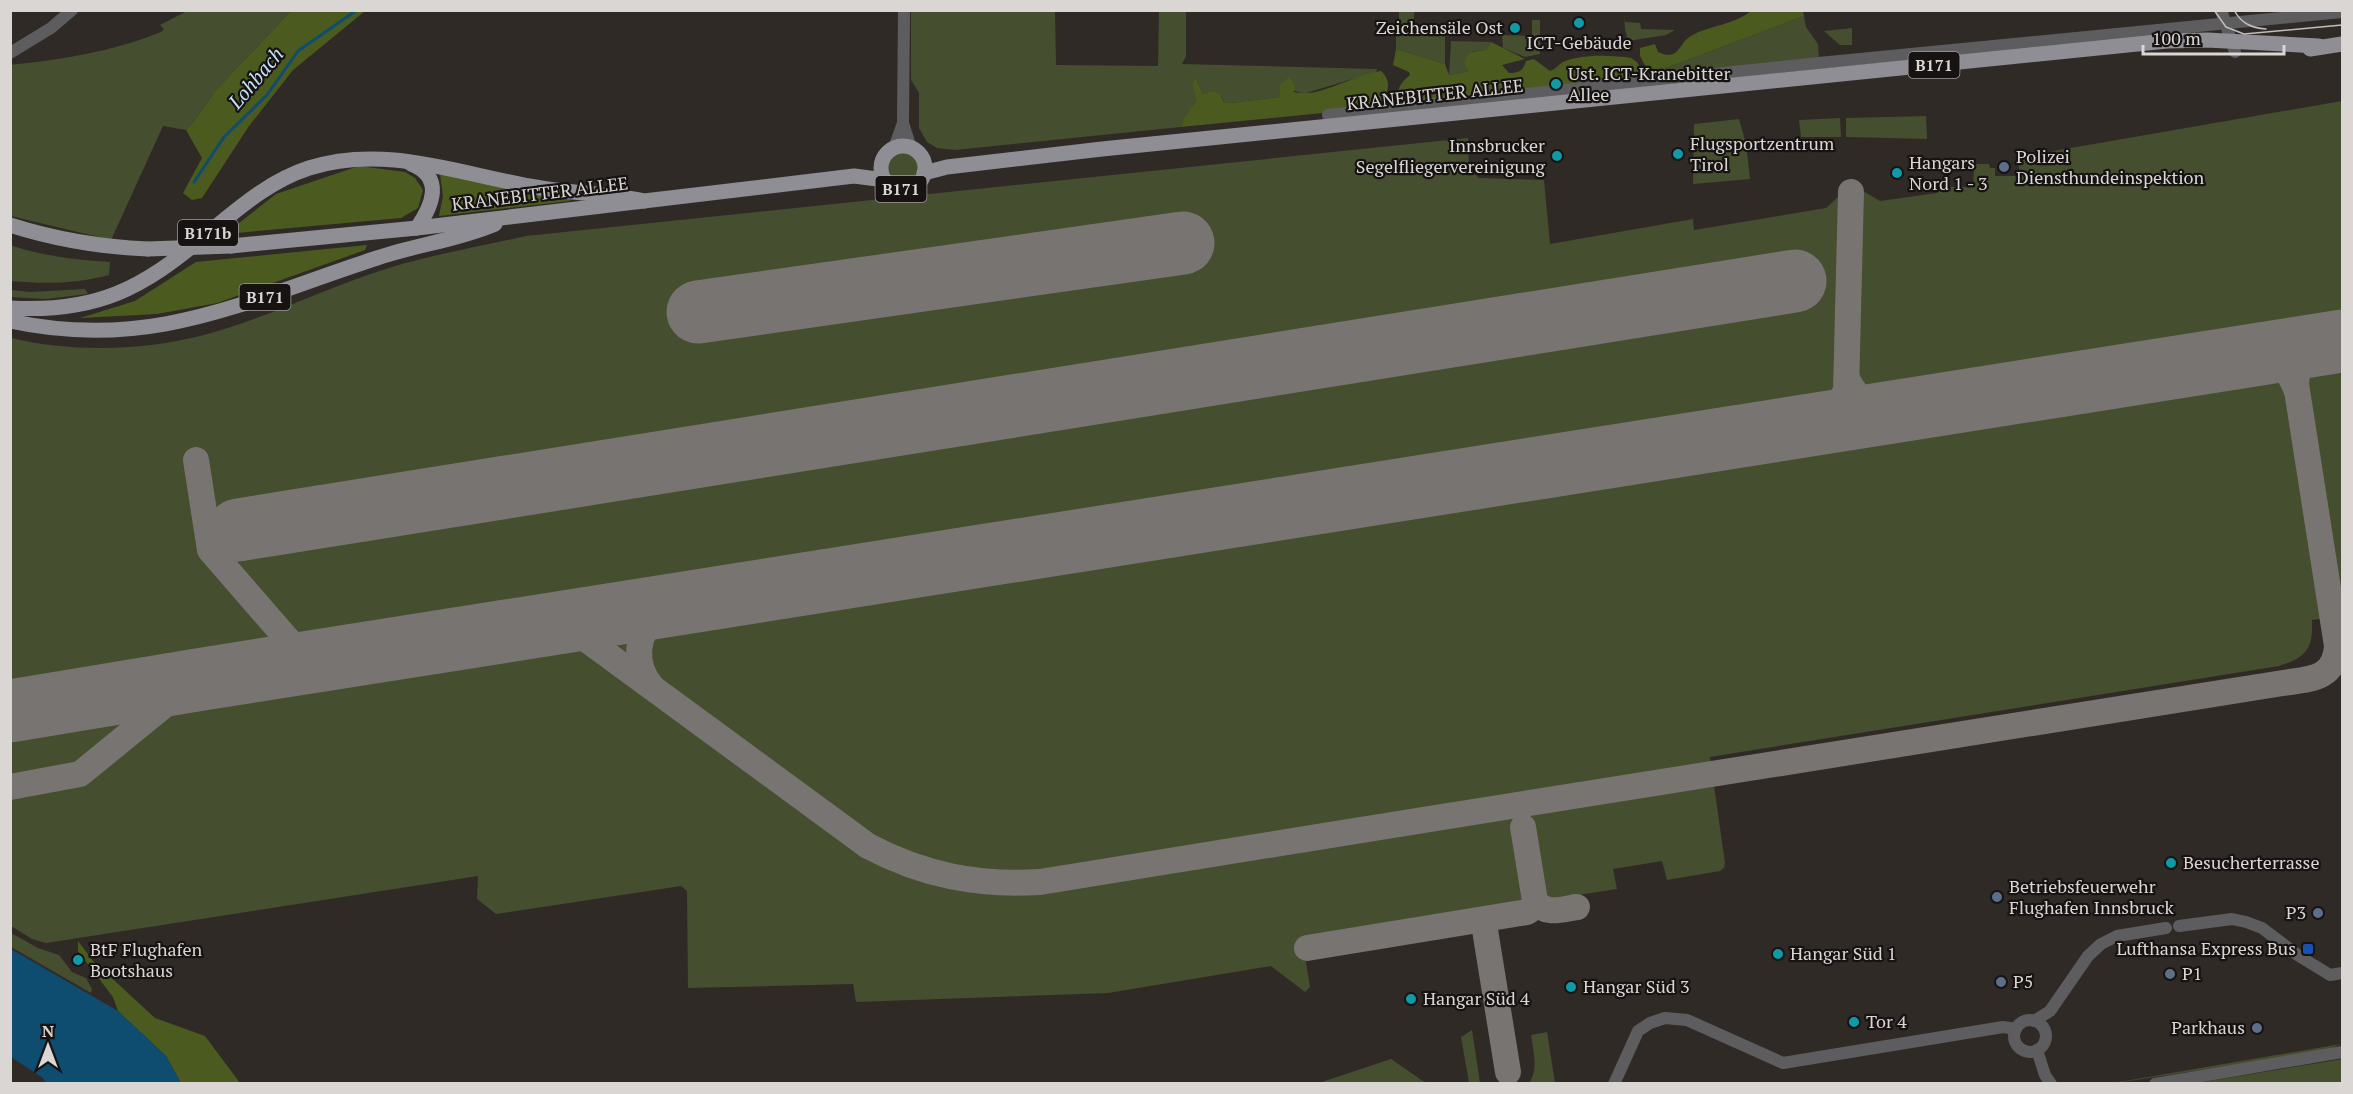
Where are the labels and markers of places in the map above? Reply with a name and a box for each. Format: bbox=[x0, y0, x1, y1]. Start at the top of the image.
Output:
place label: Zeichensäle Ost bbox=[1376, 15, 1503, 39]
marker: ICT-Gebäude bbox=[1572, 16, 1586, 30]
marker: Zeichensäle Ost bbox=[1508, 21, 1522, 35]
place label: ICT-Gebäude bbox=[1527, 30, 1631, 54]
place label: Ust. ICT-Kranebitter Allee bbox=[1568, 61, 1730, 106]
marker: Ust. ICT-Kranebitter Allee bbox=[1549, 77, 1563, 91]
place label: Flugsportzentrum Tirol bbox=[1690, 131, 1835, 176]
place label: Innsbrucker Segelfliegervereinigung bbox=[1356, 133, 1546, 178]
place label: Polizei Diensthundeinspektion bbox=[2016, 144, 2204, 189]
marker: Flugsportzentrum Tirol bbox=[1671, 147, 1685, 161]
marker: Innsbrucker Segelfliegervereinigung bbox=[1550, 149, 1564, 163]
place label: Hangars Nord 1 - 3 bbox=[1909, 150, 1988, 195]
marker: Polizei Diensthundeinspektion bbox=[1997, 160, 2011, 174]
marker: Hangars Nord 1 - 3 bbox=[1890, 166, 1904, 180]
place label: Besucherterrasse bbox=[2183, 850, 2319, 874]
marker: Besucherterrasse bbox=[2164, 856, 2178, 870]
place label: Betriebsfeuerwehr Flughafen Innsbruck bbox=[2009, 874, 2175, 919]
marker: Betriebsfeuerwehr Flughafen Innsbruck bbox=[1990, 890, 2004, 904]
place label: P3 bbox=[2286, 900, 2306, 924]
marker: P3 bbox=[2311, 906, 2325, 920]
place label: Lufthansa Express Bus bbox=[2116, 936, 2296, 960]
place label: BtF Flughafen Bootshaus bbox=[90, 937, 202, 982]
place label: Hangar Süd 1 bbox=[1790, 941, 1897, 965]
marker: Lufthansa Express Bus bbox=[2301, 942, 2315, 956]
marker: Hangar Süd 1 bbox=[1771, 947, 1785, 961]
marker: BtF Flughafen Bootshaus bbox=[71, 953, 85, 967]
place label: P1 bbox=[2182, 961, 2202, 985]
marker: P1 bbox=[2163, 967, 2177, 981]
place label: P5 bbox=[2013, 969, 2033, 993]
place label: Hangar Süd 3 bbox=[1583, 974, 1690, 998]
marker: P5 bbox=[1994, 975, 2008, 989]
marker: Hangar Süd 3 bbox=[1564, 980, 1578, 994]
place label: Hangar Süd 4 bbox=[1423, 986, 1530, 1010]
marker: Hangar Süd 4 bbox=[1404, 992, 1418, 1006]
place label: Tor 4 bbox=[1866, 1009, 1907, 1033]
marker: Tor 4 bbox=[1847, 1015, 1861, 1029]
place label: Parkhaus bbox=[2171, 1015, 2245, 1039]
marker: Parkhaus bbox=[2250, 1021, 2264, 1035]

